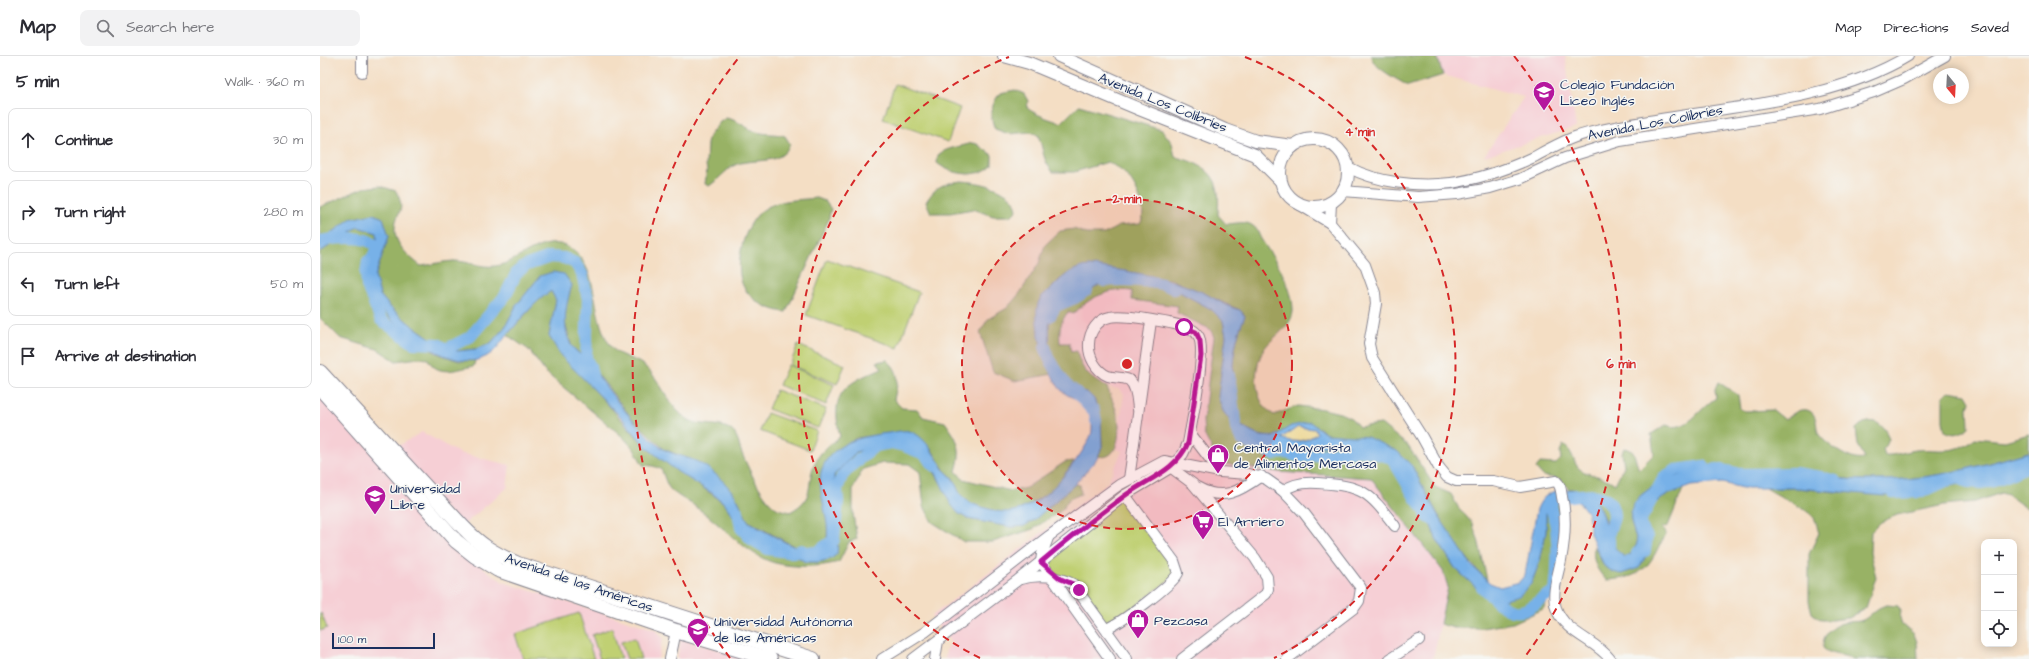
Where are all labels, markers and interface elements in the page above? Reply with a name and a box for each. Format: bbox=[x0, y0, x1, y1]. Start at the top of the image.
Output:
search box bbox=[80, 10, 360, 46]
text: Map bbox=[20, 14, 56, 41]
icon: search bbox=[94, 17, 116, 39]
text: Search here bbox=[126, 17, 215, 38]
text: Map bbox=[1835, 18, 1862, 38]
text: Directions bbox=[1884, 18, 1949, 38]
text: Saved bbox=[1971, 18, 2009, 38]
street label: Avenida Los Colibríes bbox=[1095, 68, 1230, 138]
north arrow bbox=[1933, 68, 1969, 104]
text: 5 min bbox=[16, 70, 59, 94]
text: Walk · 360 m bbox=[225, 73, 304, 91]
place label: Colegio Fundación Liceo Inglés bbox=[1560, 75, 1674, 111]
school or university icon: Colegio Fundación Liceo Inglés bbox=[1531, 79, 1557, 112]
street label: Avenida Los Colibríes bbox=[1586, 100, 1725, 146]
text: 4 min bbox=[1345, 124, 1375, 141]
icon: ahead bbox=[17, 129, 39, 151]
text: Continue bbox=[55, 130, 113, 151]
text: 30 m bbox=[273, 131, 303, 149]
text: 2 min bbox=[1112, 191, 1141, 208]
icon: right bbox=[17, 201, 39, 223]
text: Turn right bbox=[55, 202, 126, 223]
text: 280 m bbox=[264, 203, 303, 221]
icon: left bbox=[17, 273, 39, 295]
text: Turn left bbox=[55, 274, 119, 295]
text: 50 m bbox=[270, 275, 303, 293]
route start bbox=[1175, 318, 1193, 336]
icon: arrive bbox=[17, 345, 39, 367]
text: Arrive at destination bbox=[55, 346, 196, 367]
text: 6 min bbox=[1606, 356, 1636, 373]
centre of rings bbox=[1120, 357, 1134, 371]
place label: Central Mayorista de Alimentos Mercasa bbox=[1234, 438, 1376, 474]
shop icon: Central Mayorista de Alimentos Mercasa bbox=[1205, 442, 1231, 475]
place label: Universidad Libre bbox=[390, 479, 460, 515]
school or university icon: Universidad Libre bbox=[362, 483, 388, 516]
supermarket icon: El Arriero bbox=[1190, 508, 1216, 541]
place label: El Arriero bbox=[1218, 512, 1284, 532]
map controls bbox=[1981, 539, 2017, 647]
button: + bbox=[1981, 539, 2017, 575]
street label: Avenida de las Américas bbox=[502, 548, 655, 618]
button: − bbox=[1981, 575, 2017, 611]
route end bbox=[1070, 581, 1088, 599]
shop icon: Pezcasa bbox=[1125, 607, 1151, 640]
place label: Pezcasa bbox=[1154, 611, 1208, 631]
button: locate bbox=[1981, 611, 2017, 647]
place label: Universidad Autónoma de las Américas bbox=[714, 612, 852, 648]
school or university icon: Universidad Autónoma de las Américas bbox=[685, 616, 711, 649]
scale bar bbox=[332, 631, 435, 650]
text: 100 m bbox=[338, 632, 366, 647]

